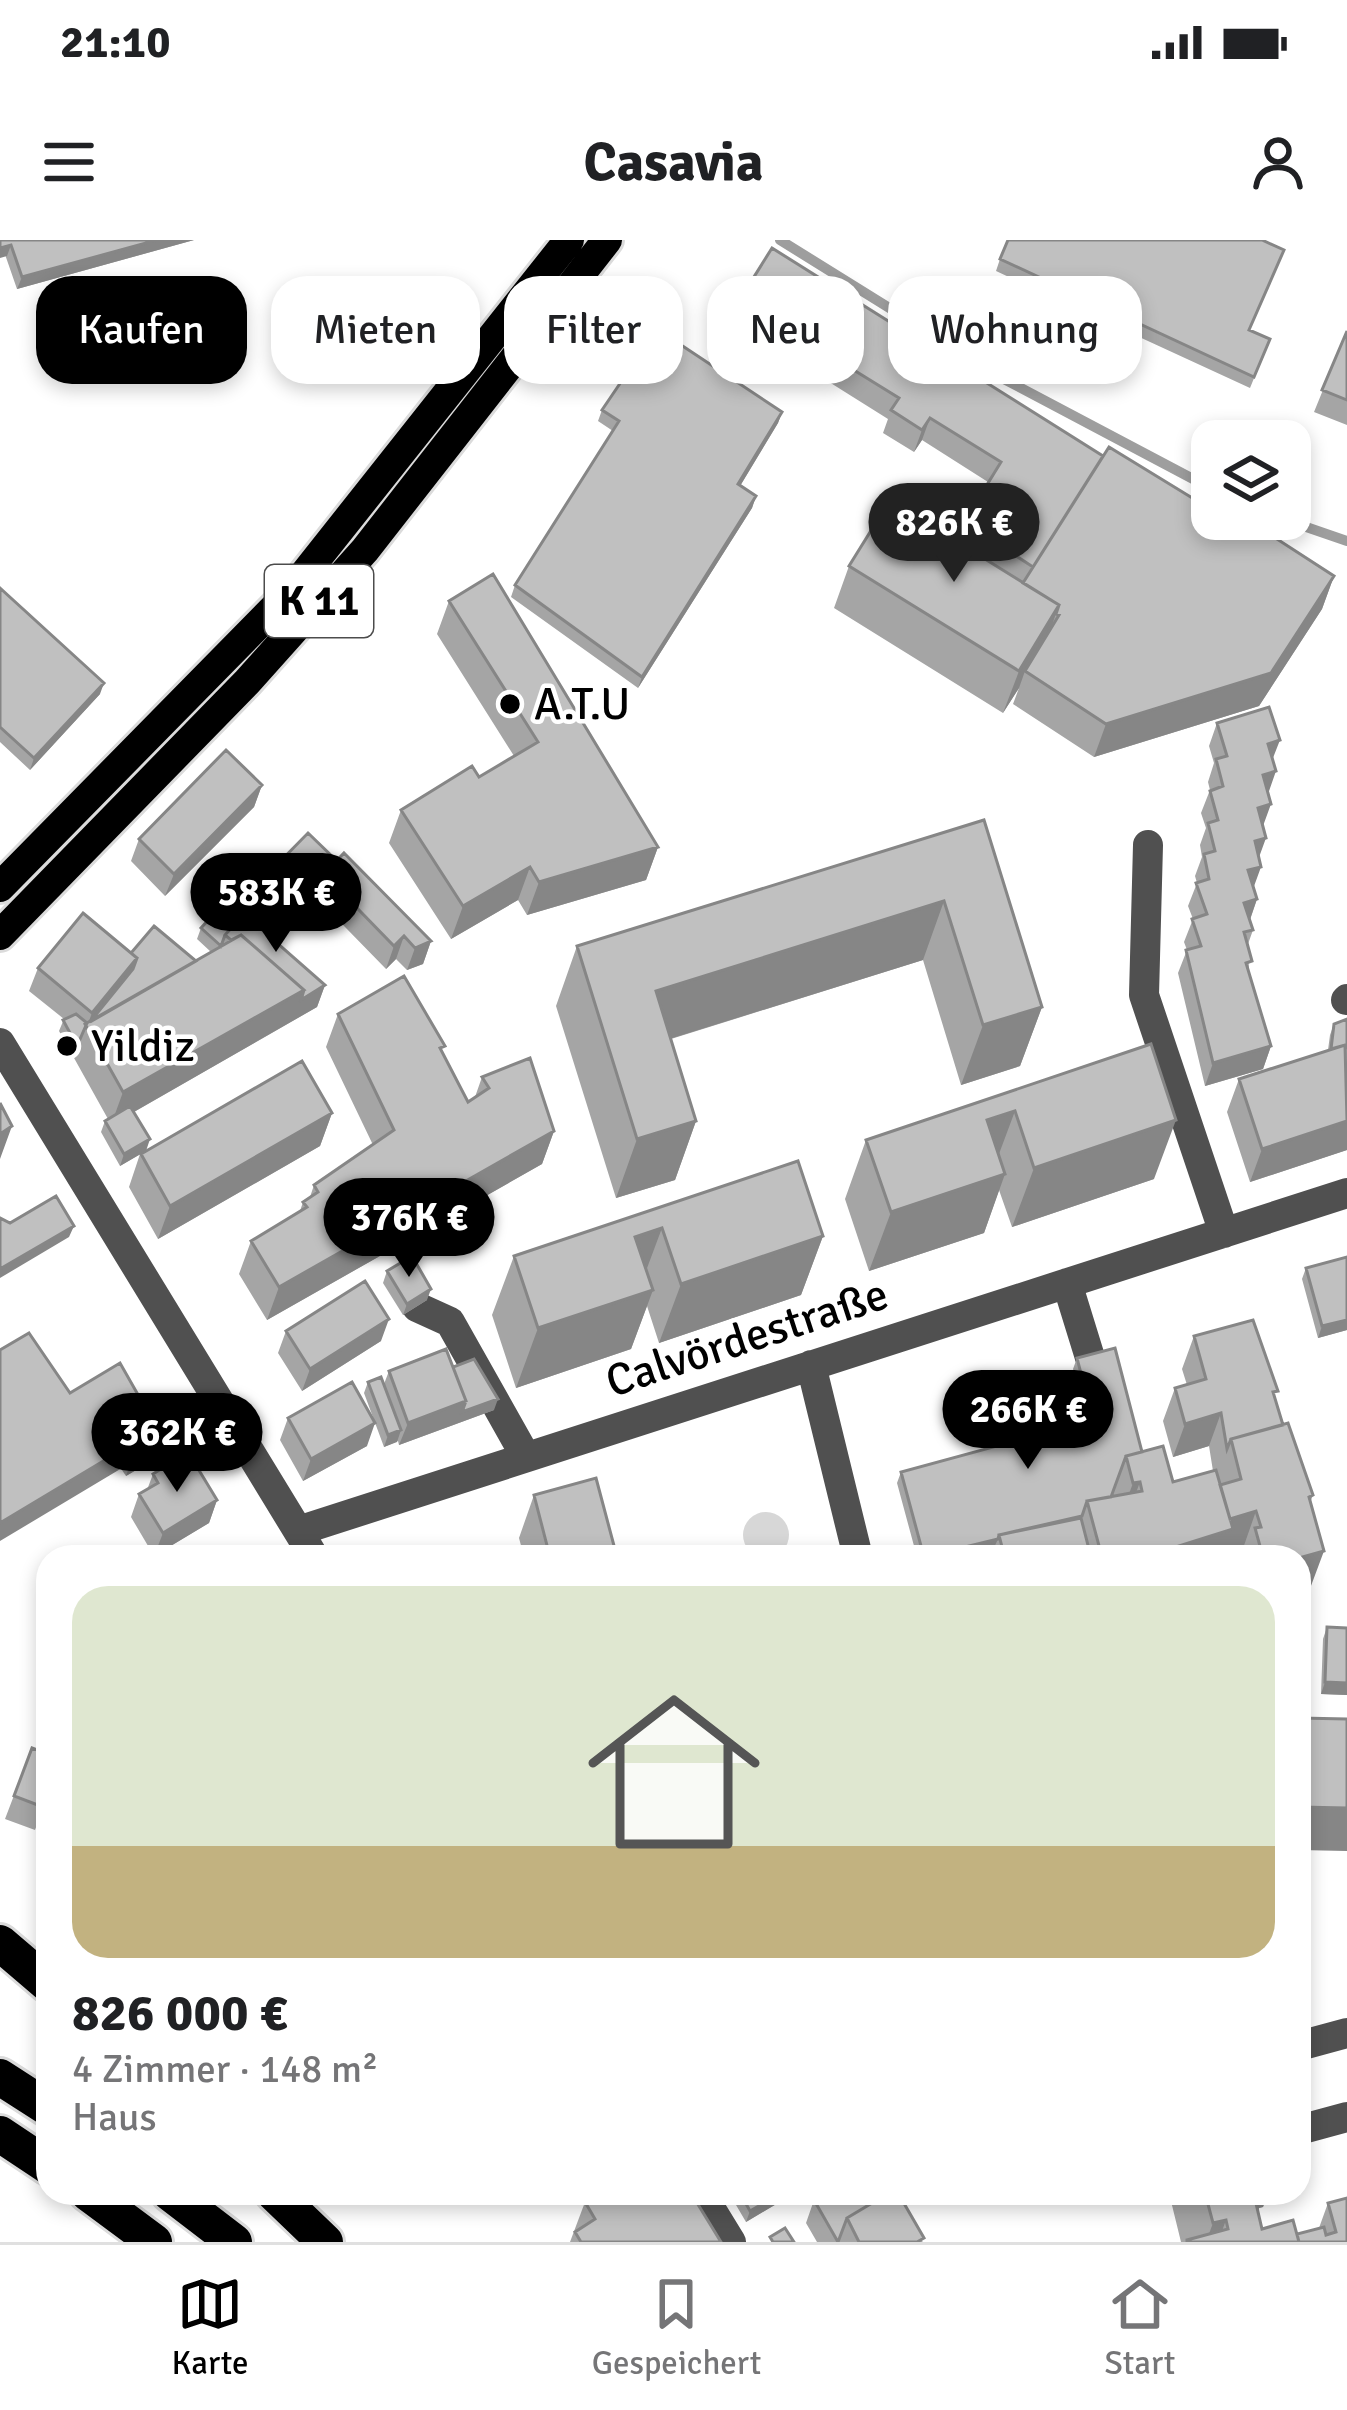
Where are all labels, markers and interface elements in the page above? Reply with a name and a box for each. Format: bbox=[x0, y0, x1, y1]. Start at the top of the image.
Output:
text: 21:10 bbox=[60, 15, 170, 70]
icon: menu bbox=[36, 129, 102, 195]
text: Casavia bbox=[584, 129, 763, 196]
icon: person bbox=[1245, 129, 1311, 195]
chip: Kaufen bbox=[36, 276, 247, 384]
chip: Mieten bbox=[271, 276, 480, 384]
chip: Filter bbox=[504, 276, 683, 384]
chip: Neu bbox=[707, 276, 864, 384]
chip: Wohnung bbox=[888, 276, 1142, 384]
map controls bbox=[1191, 420, 1311, 540]
button: layers bbox=[1191, 420, 1311, 540]
pin: 826K € bbox=[856, 483, 1052, 585]
text: 826K € bbox=[895, 498, 1013, 546]
road number: K 11 bbox=[265, 565, 373, 637]
place label: A.T.U bbox=[534, 677, 630, 732]
marker: A.T.U bbox=[497, 691, 523, 717]
pin: 583K € bbox=[178, 853, 374, 955]
text: 583K € bbox=[217, 868, 335, 916]
place label: Yildiz bbox=[91, 1019, 195, 1074]
marker: Yildiz bbox=[54, 1033, 80, 1059]
pin: 376K € bbox=[311, 1178, 507, 1280]
text: 376K € bbox=[350, 1193, 468, 1241]
street label: Calvördestraße bbox=[599, 1267, 895, 1409]
pin: 266K € bbox=[930, 1370, 1126, 1472]
text: 266K € bbox=[969, 1385, 1087, 1433]
pin: 362K € bbox=[79, 1393, 275, 1495]
text: 362K € bbox=[118, 1408, 236, 1456]
icon: home bbox=[566, 1664, 782, 1880]
text: 826 000 € bbox=[72, 1982, 287, 2045]
text: 4 Zimmer · 148 m² bbox=[72, 2045, 378, 2093]
text: Haus bbox=[72, 2093, 156, 2141]
tab: Karte bbox=[172, 2271, 249, 2384]
tab: Gespeichert bbox=[592, 2271, 761, 2384]
tab: Start bbox=[1104, 2271, 1175, 2384]

